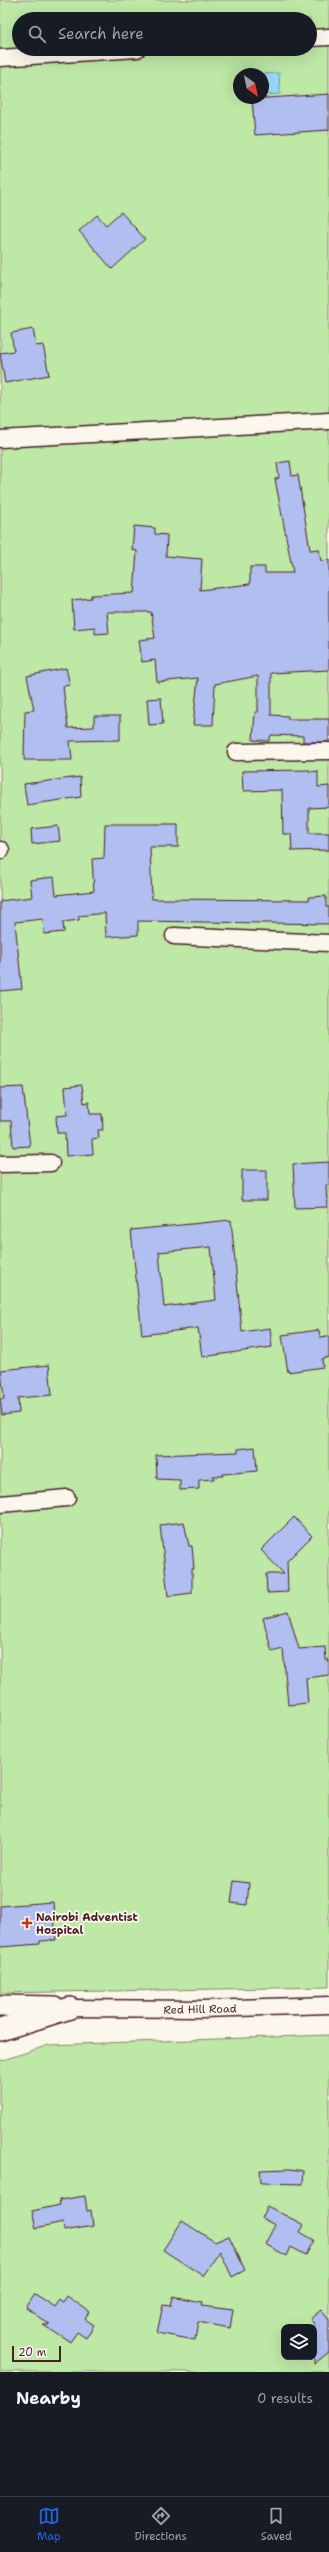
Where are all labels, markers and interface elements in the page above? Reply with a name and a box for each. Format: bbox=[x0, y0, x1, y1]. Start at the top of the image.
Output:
search box bbox=[12, 12, 317, 56]
icon: search bbox=[26, 23, 48, 45]
text: Search here bbox=[58, 24, 144, 44]
north arrow bbox=[233, 68, 269, 104]
place label: Nairobi Adventist Hospital bbox=[36, 1910, 139, 1938]
marker: Nairobi Adventist Hospital bbox=[21, 1917, 33, 1929]
street label: Red Hill Road bbox=[163, 2001, 237, 2018]
map controls bbox=[281, 2324, 317, 2360]
button: layers bbox=[281, 2324, 317, 2360]
scale bar bbox=[12, 2344, 61, 2363]
text: 20 m bbox=[18, 2345, 46, 2360]
text: Nearby bbox=[16, 2387, 81, 2409]
text: 0 results bbox=[257, 2390, 313, 2407]
tab: Map bbox=[37, 2505, 61, 2544]
tab: Directions bbox=[134, 2505, 187, 2544]
tab: Saved bbox=[261, 2505, 292, 2544]

